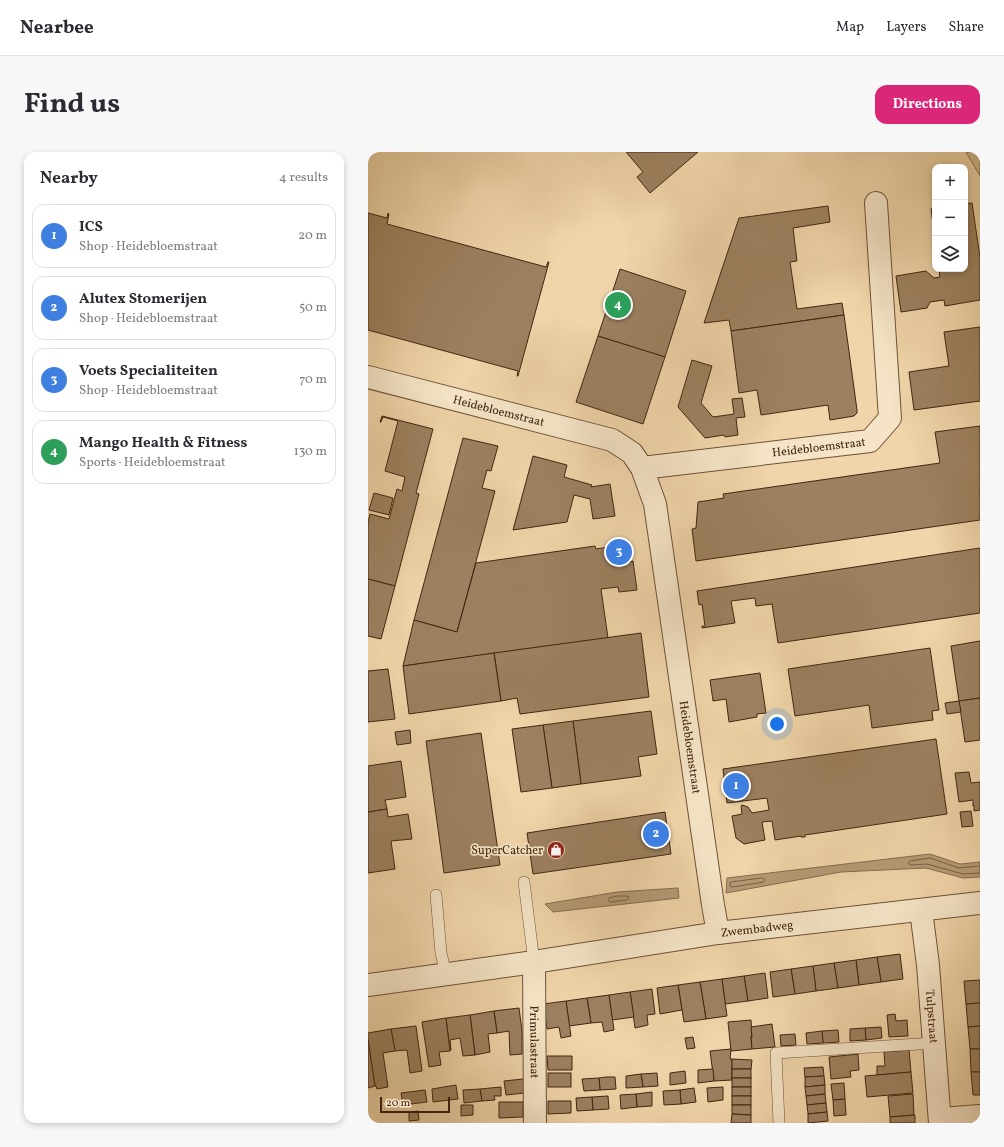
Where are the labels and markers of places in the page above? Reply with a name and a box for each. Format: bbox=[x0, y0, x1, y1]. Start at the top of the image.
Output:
pin: 4 bbox=[605, 290, 631, 320]
pin: 3 bbox=[606, 537, 632, 567]
pin: 1 bbox=[723, 771, 749, 801]
pin: 2 bbox=[643, 819, 669, 849]
shop icon: SuperCatcher bbox=[546, 840, 566, 860]
place label: SuperCatcher bbox=[471, 843, 543, 859]

